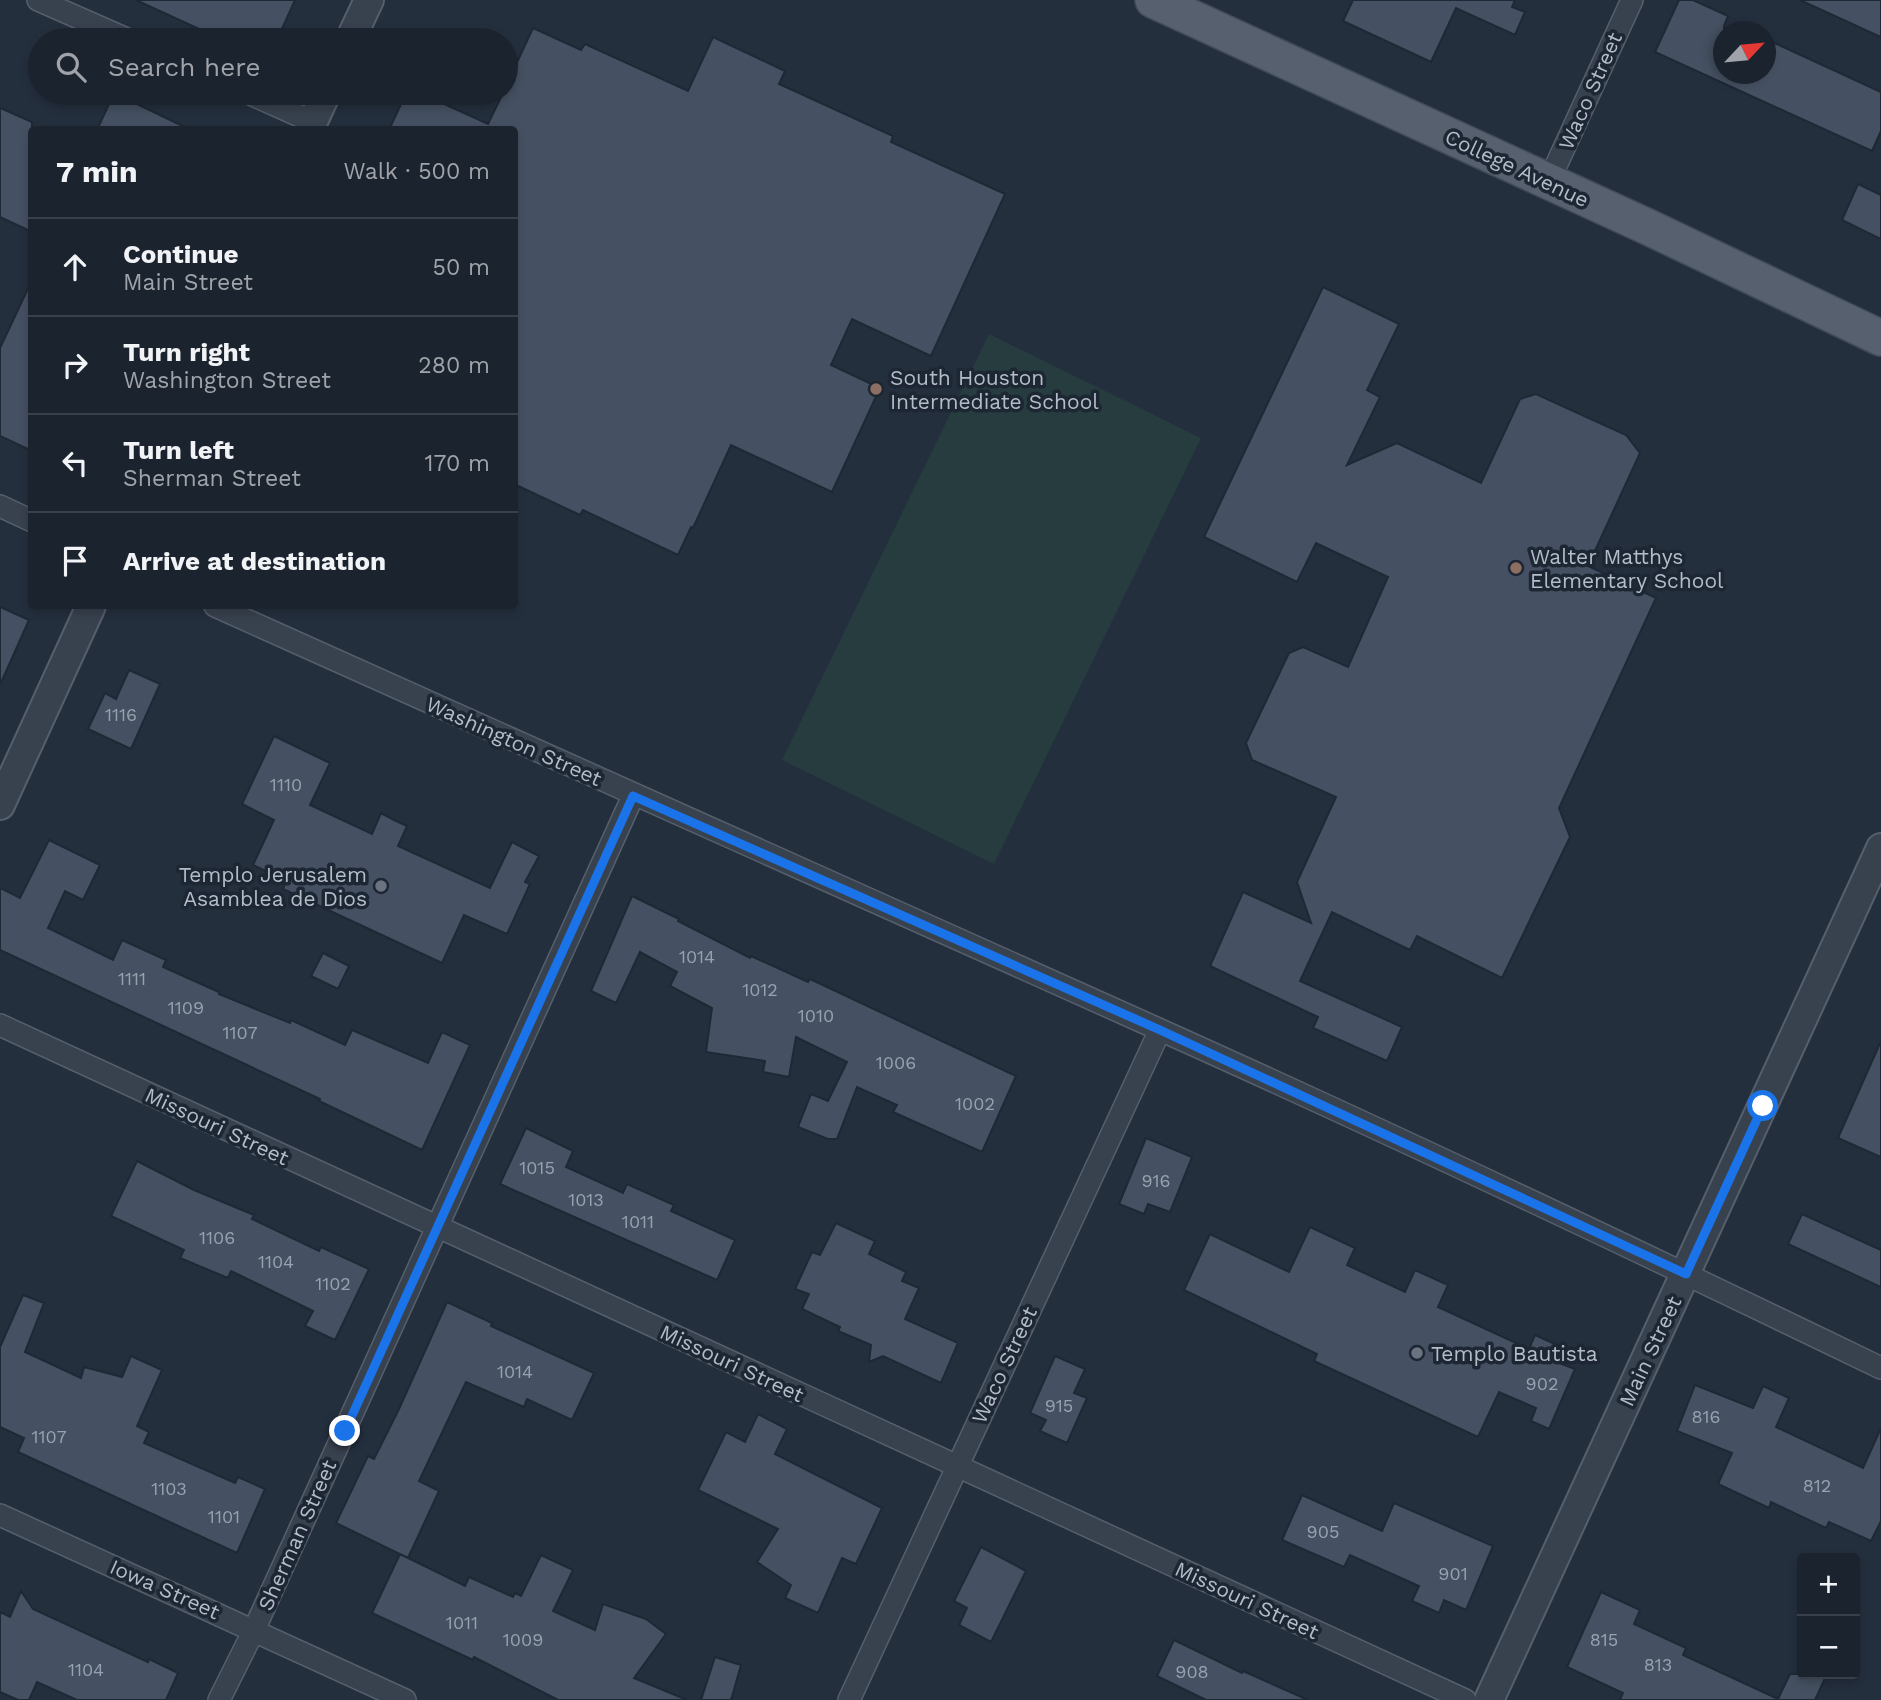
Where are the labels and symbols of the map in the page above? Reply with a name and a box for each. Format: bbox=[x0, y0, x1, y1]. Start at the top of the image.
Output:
north arrow bbox=[1713, 21, 1776, 84]
street label: Waco Street bbox=[1553, 28, 1627, 154]
street label: College Avenue bbox=[1441, 124, 1593, 212]
place label: South Houston Intermediate School bbox=[890, 365, 1099, 414]
marker: South Houston Intermediate School bbox=[868, 381, 884, 397]
place label: Walter Matthys Elementary School bbox=[1530, 544, 1724, 593]
marker: Walter Matthys Elementary School bbox=[1508, 560, 1524, 576]
street label: Washington Street bbox=[422, 691, 606, 791]
house number: 1116 bbox=[105, 704, 137, 725]
house number: 1110 bbox=[270, 774, 302, 795]
place label: Templo Jerusalem Asamblea de Dios bbox=[179, 862, 367, 911]
marker: Templo Jerusalem Asamblea de Dios bbox=[373, 878, 389, 894]
house number: 1014 bbox=[679, 946, 715, 967]
house number: 1111 bbox=[118, 968, 146, 989]
house number: 1012 bbox=[742, 979, 778, 1000]
house number: 1109 bbox=[168, 997, 204, 1018]
house number: 1010 bbox=[798, 1005, 834, 1026]
house number: 1107 bbox=[223, 1022, 257, 1043]
house number: 1006 bbox=[876, 1052, 916, 1073]
street label: Missouri Street bbox=[141, 1082, 293, 1170]
route start bbox=[1747, 1090, 1778, 1121]
house number: 1002 bbox=[955, 1093, 995, 1114]
house number: 1015 bbox=[519, 1157, 555, 1178]
house number: 916 bbox=[1141, 1170, 1171, 1191]
house number: 1013 bbox=[568, 1189, 604, 1210]
house number: 1011 bbox=[622, 1211, 654, 1232]
house number: 1106 bbox=[199, 1227, 235, 1248]
house number: 1104 bbox=[258, 1251, 294, 1272]
house number: 1102 bbox=[315, 1273, 351, 1294]
street label: Main Street bbox=[1614, 1292, 1686, 1410]
street label: Waco Street bbox=[966, 1302, 1042, 1427]
street label: Missouri Street bbox=[656, 1319, 808, 1407]
place label: Templo Bautista bbox=[1431, 1341, 1598, 1366]
marker: Templo Bautista bbox=[1409, 1345, 1425, 1361]
house number: 1014 bbox=[497, 1361, 533, 1382]
house number: 902 bbox=[1526, 1373, 1558, 1394]
house number: 915 bbox=[1045, 1395, 1073, 1416]
house number: 816 bbox=[1691, 1406, 1721, 1427]
route end bbox=[329, 1415, 360, 1446]
house number: 1107 bbox=[32, 1426, 66, 1447]
street label: Sherman Street bbox=[253, 1456, 342, 1614]
house number: 812 bbox=[1803, 1475, 1831, 1496]
house number: 1103 bbox=[151, 1478, 187, 1499]
house number: 1101 bbox=[208, 1506, 240, 1527]
house number: 905 bbox=[1307, 1521, 1339, 1542]
street label: Iowa Street bbox=[106, 1554, 224, 1624]
street label: Missouri Street bbox=[1171, 1556, 1323, 1644]
house number: 901 bbox=[1438, 1563, 1468, 1584]
house number: 1011 bbox=[446, 1612, 478, 1633]
house number: 1009 bbox=[503, 1629, 543, 1650]
house number: 815 bbox=[1590, 1629, 1618, 1650]
house number: 813 bbox=[1644, 1654, 1672, 1675]
house number: 1104 bbox=[68, 1659, 104, 1680]
house number: 908 bbox=[1175, 1661, 1209, 1682]

